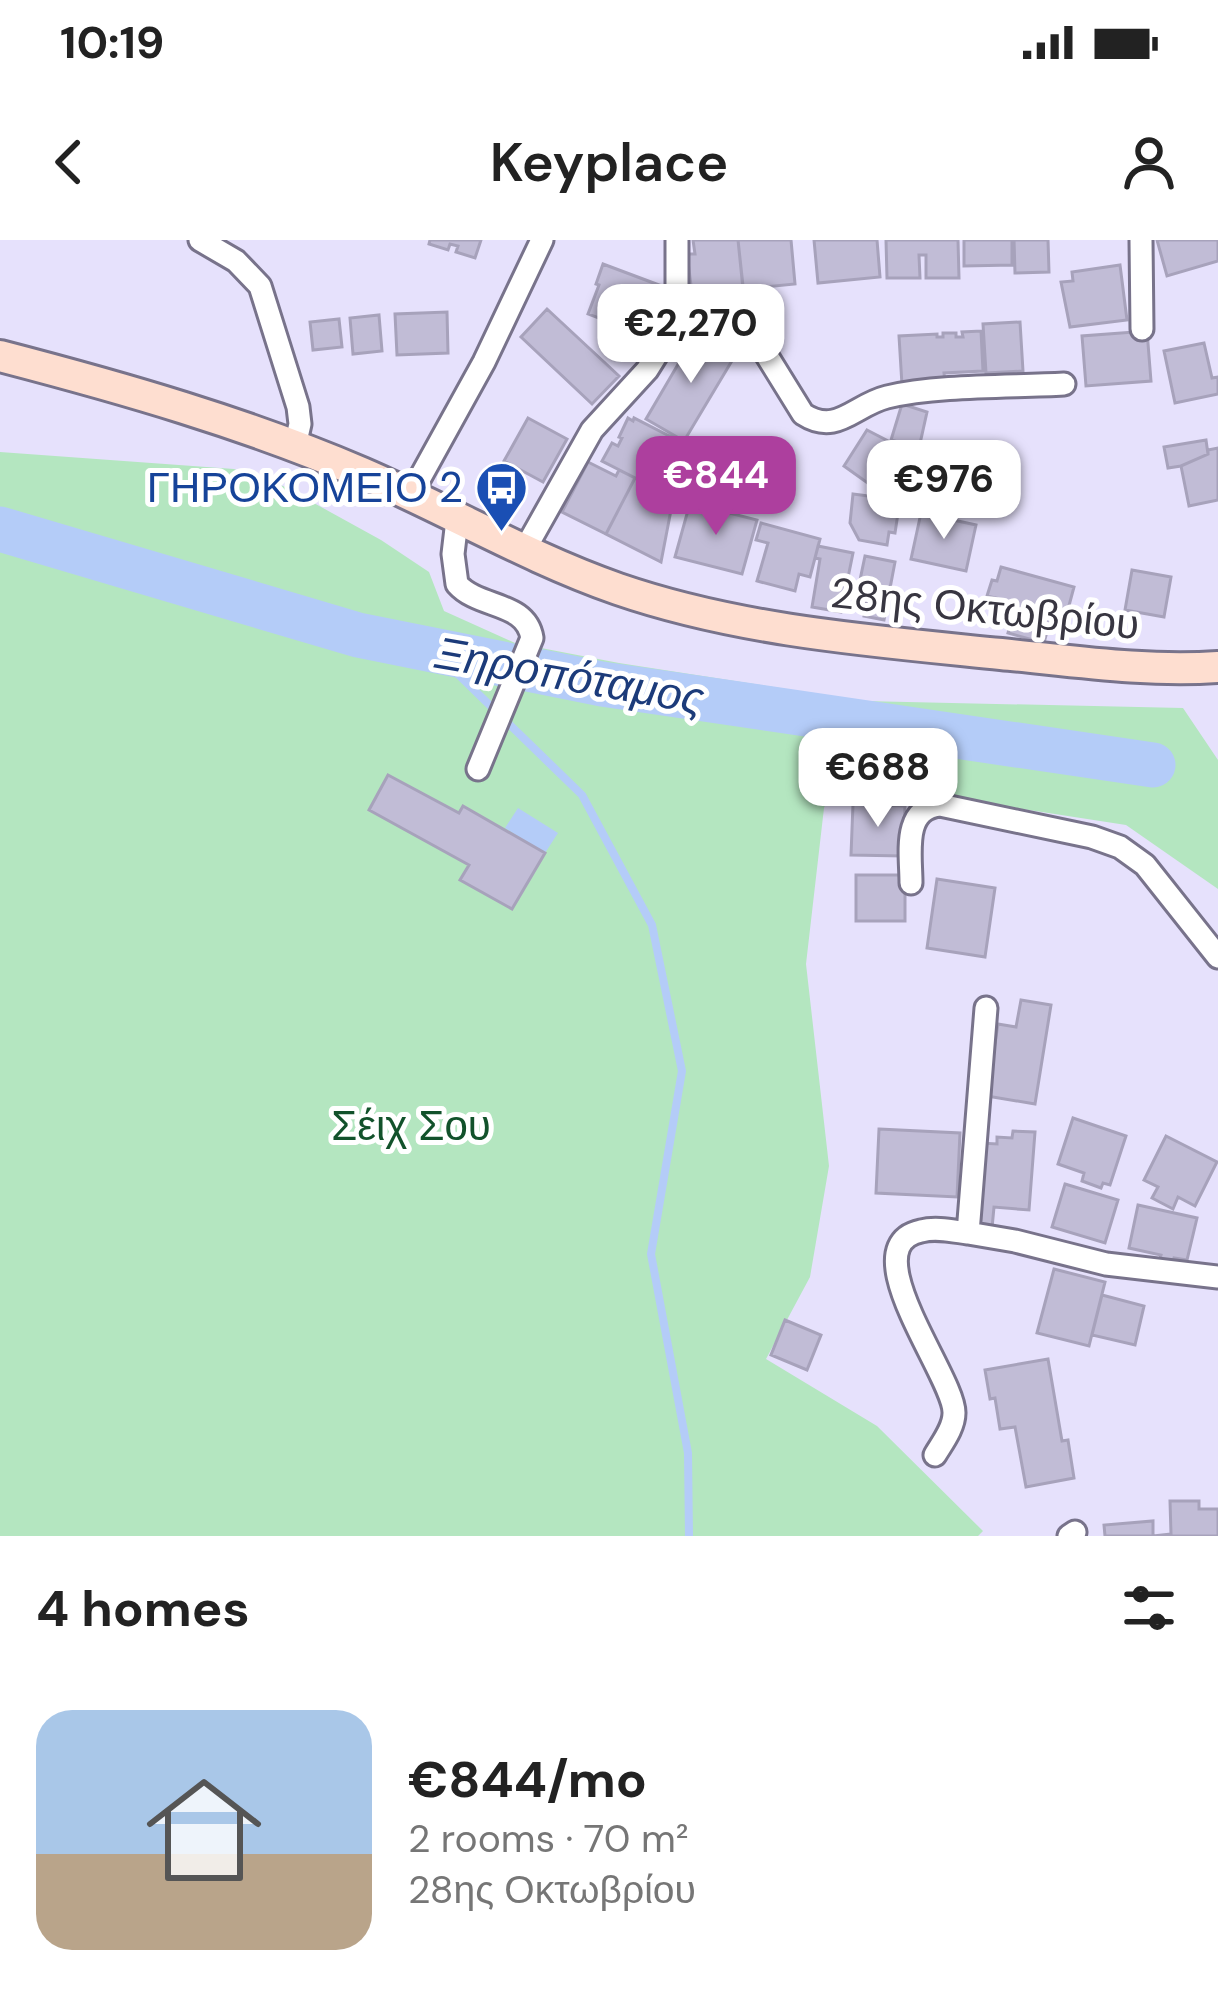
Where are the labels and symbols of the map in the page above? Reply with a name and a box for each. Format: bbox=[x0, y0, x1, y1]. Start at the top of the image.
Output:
pin: €2,270 bbox=[593, 284, 789, 386]
pin: €844 bbox=[645, 436, 787, 538]
pin: €976 bbox=[873, 440, 1015, 542]
bus stop icon: ΓΗΡΟΚΟΜΕΙΟ 2 bbox=[474, 459, 530, 533]
place label: ΓΗΡΟΚΟΜΕΙΟ 2 bbox=[147, 460, 463, 515]
street label: 28ης Οκτωβρίου bbox=[828, 565, 1142, 652]
water label: Ξηροπόταμος bbox=[430, 623, 709, 728]
pin: €688 bbox=[807, 728, 949, 830]
park label: Σέιχ Σου bbox=[331, 1098, 491, 1153]

